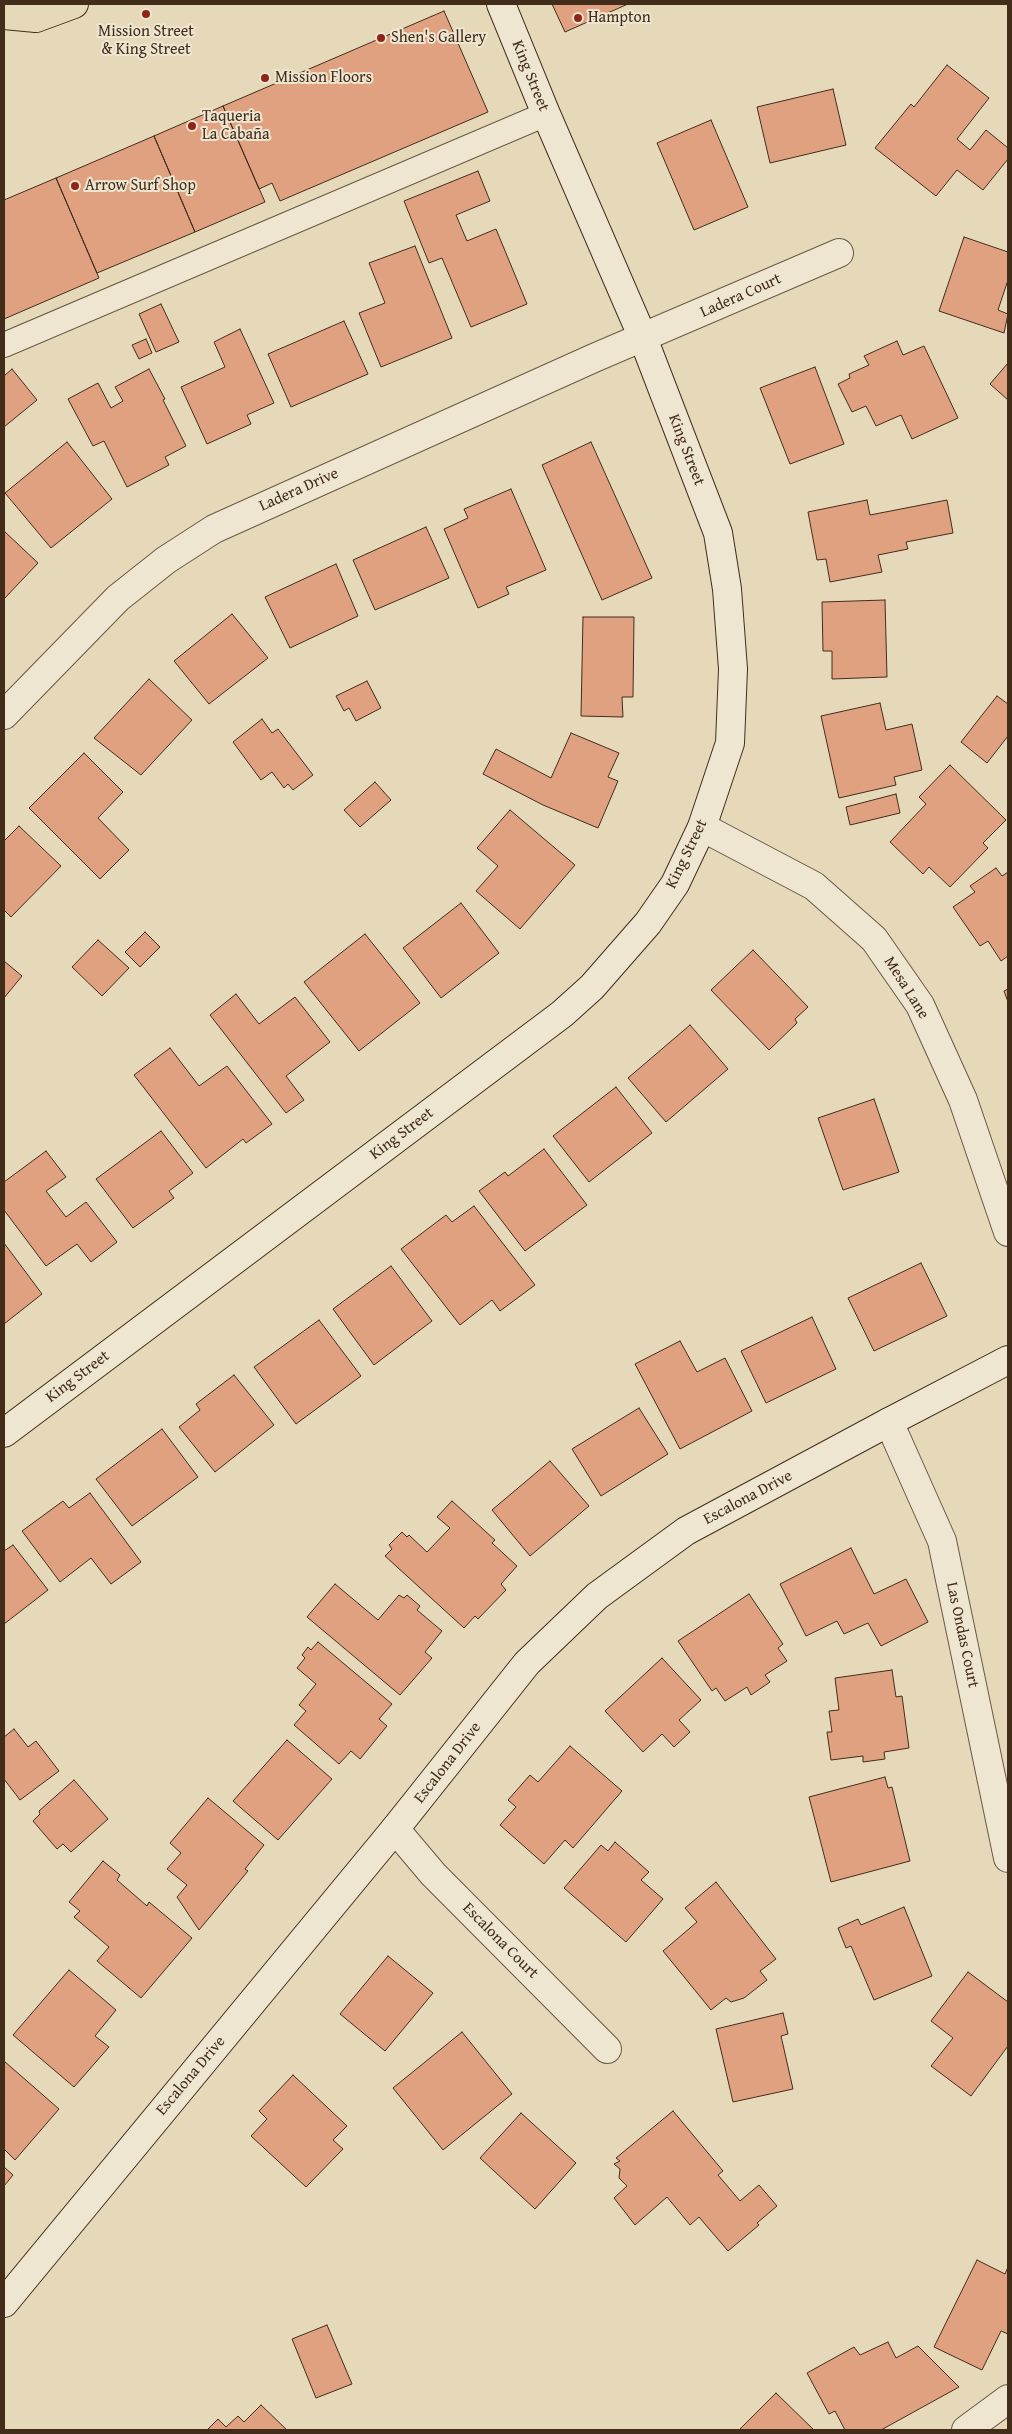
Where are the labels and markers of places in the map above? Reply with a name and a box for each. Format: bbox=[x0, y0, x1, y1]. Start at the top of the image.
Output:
marker: Mission Street & King Street bbox=[140, 8, 152, 20]
place label: Hampton bbox=[588, 8, 651, 28]
marker: Hampton bbox=[572, 12, 584, 24]
place label: Mission Street & King Street bbox=[98, 22, 194, 60]
place label: Shen's Gallery bbox=[391, 28, 486, 48]
marker: Shen's Gallery bbox=[375, 32, 387, 44]
place label: Mission Floors bbox=[275, 68, 372, 88]
marker: Mission Floors bbox=[259, 72, 271, 84]
place label: Taqueria La Cabaña bbox=[202, 107, 270, 145]
marker: Taqueria La Cabaña bbox=[186, 120, 198, 132]
place label: Arrow Surf Shop bbox=[85, 176, 196, 196]
marker: Arrow Surf Shop bbox=[69, 180, 81, 192]

